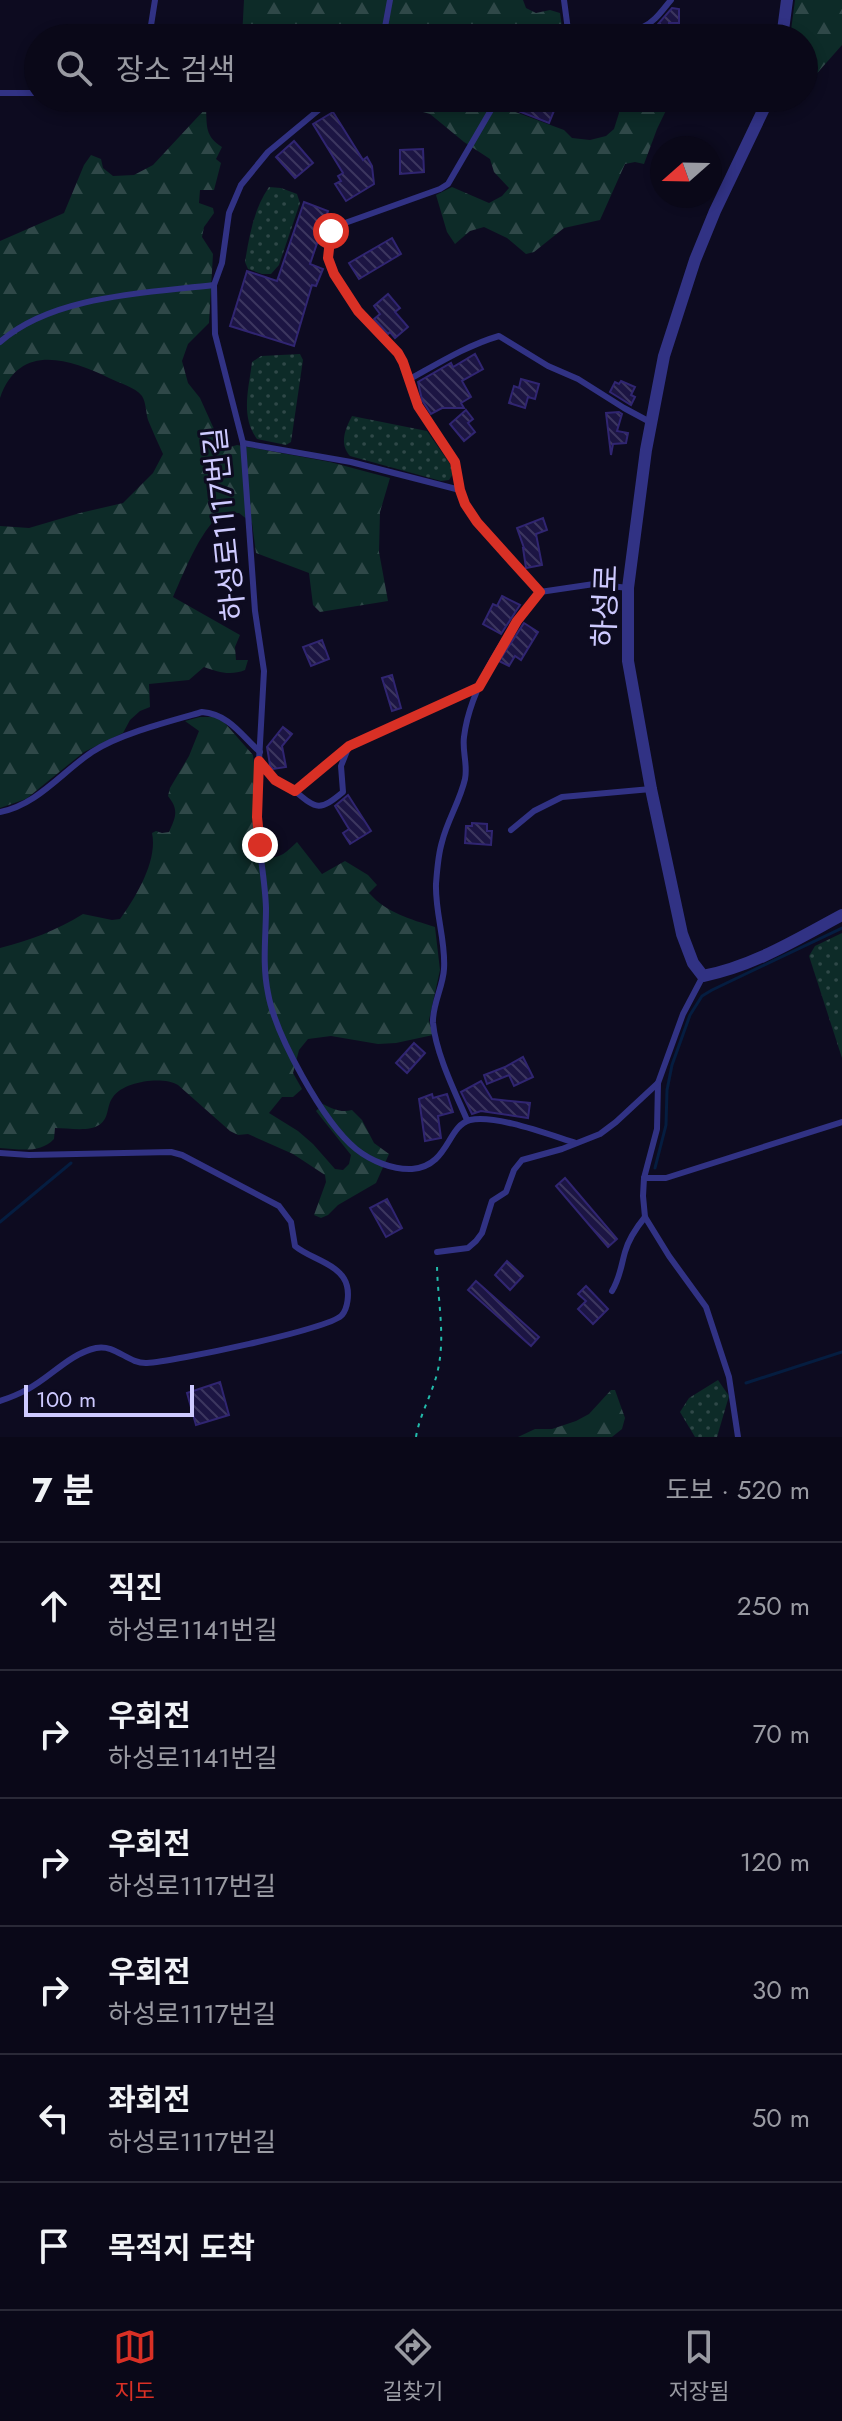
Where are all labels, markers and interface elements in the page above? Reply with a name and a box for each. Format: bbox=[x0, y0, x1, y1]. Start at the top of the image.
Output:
search box bbox=[24, 24, 818, 112]
icon: search bbox=[52, 46, 96, 90]
text: 장소 검색 bbox=[116, 48, 235, 91]
north arrow bbox=[650, 136, 722, 208]
route start bbox=[313, 213, 349, 249]
street label: 하성로1117번길 bbox=[192, 425, 256, 623]
street label: 하성로 bbox=[582, 564, 628, 648]
route end bbox=[242, 827, 278, 863]
scale bar bbox=[24, 1381, 194, 1417]
text: 100 m bbox=[36, 1383, 96, 1415]
text: 7 분 bbox=[32, 1466, 94, 1515]
text: 도보 · 520 m bbox=[666, 1471, 810, 1509]
text: 직진 bbox=[108, 1566, 163, 1609]
icon: ahead bbox=[32, 1584, 76, 1628]
text: 250 m bbox=[737, 1587, 810, 1625]
text: 하성로1141번길 bbox=[108, 1611, 278, 1649]
text: 우회전 bbox=[108, 1694, 191, 1737]
icon: right bbox=[32, 1712, 76, 1756]
text: 70 m bbox=[753, 1715, 810, 1753]
text: 하성로1141번길 bbox=[108, 1739, 278, 1777]
text: 우회전 bbox=[108, 1822, 191, 1865]
icon: right bbox=[32, 1840, 76, 1884]
text: 120 m bbox=[740, 1843, 810, 1881]
text: 하성로1117번길 bbox=[108, 1867, 276, 1905]
text: 우회전 bbox=[108, 1950, 191, 1993]
icon: right bbox=[32, 1968, 76, 2012]
text: 30 m bbox=[752, 1971, 810, 2009]
text: 하성로1117번길 bbox=[108, 1995, 276, 2033]
text: 좌회전 bbox=[108, 2078, 191, 2121]
icon: left bbox=[32, 2096, 76, 2140]
text: 50 m bbox=[752, 2099, 810, 2137]
text: 하성로1117번길 bbox=[108, 2123, 276, 2161]
icon: arrive bbox=[32, 2224, 76, 2268]
text: 목적지 도착 bbox=[108, 2226, 255, 2269]
tab: 지도 bbox=[113, 2325, 157, 2407]
tab: 길찾기 bbox=[382, 2325, 443, 2407]
tab: 저장됨 bbox=[668, 2325, 729, 2407]

